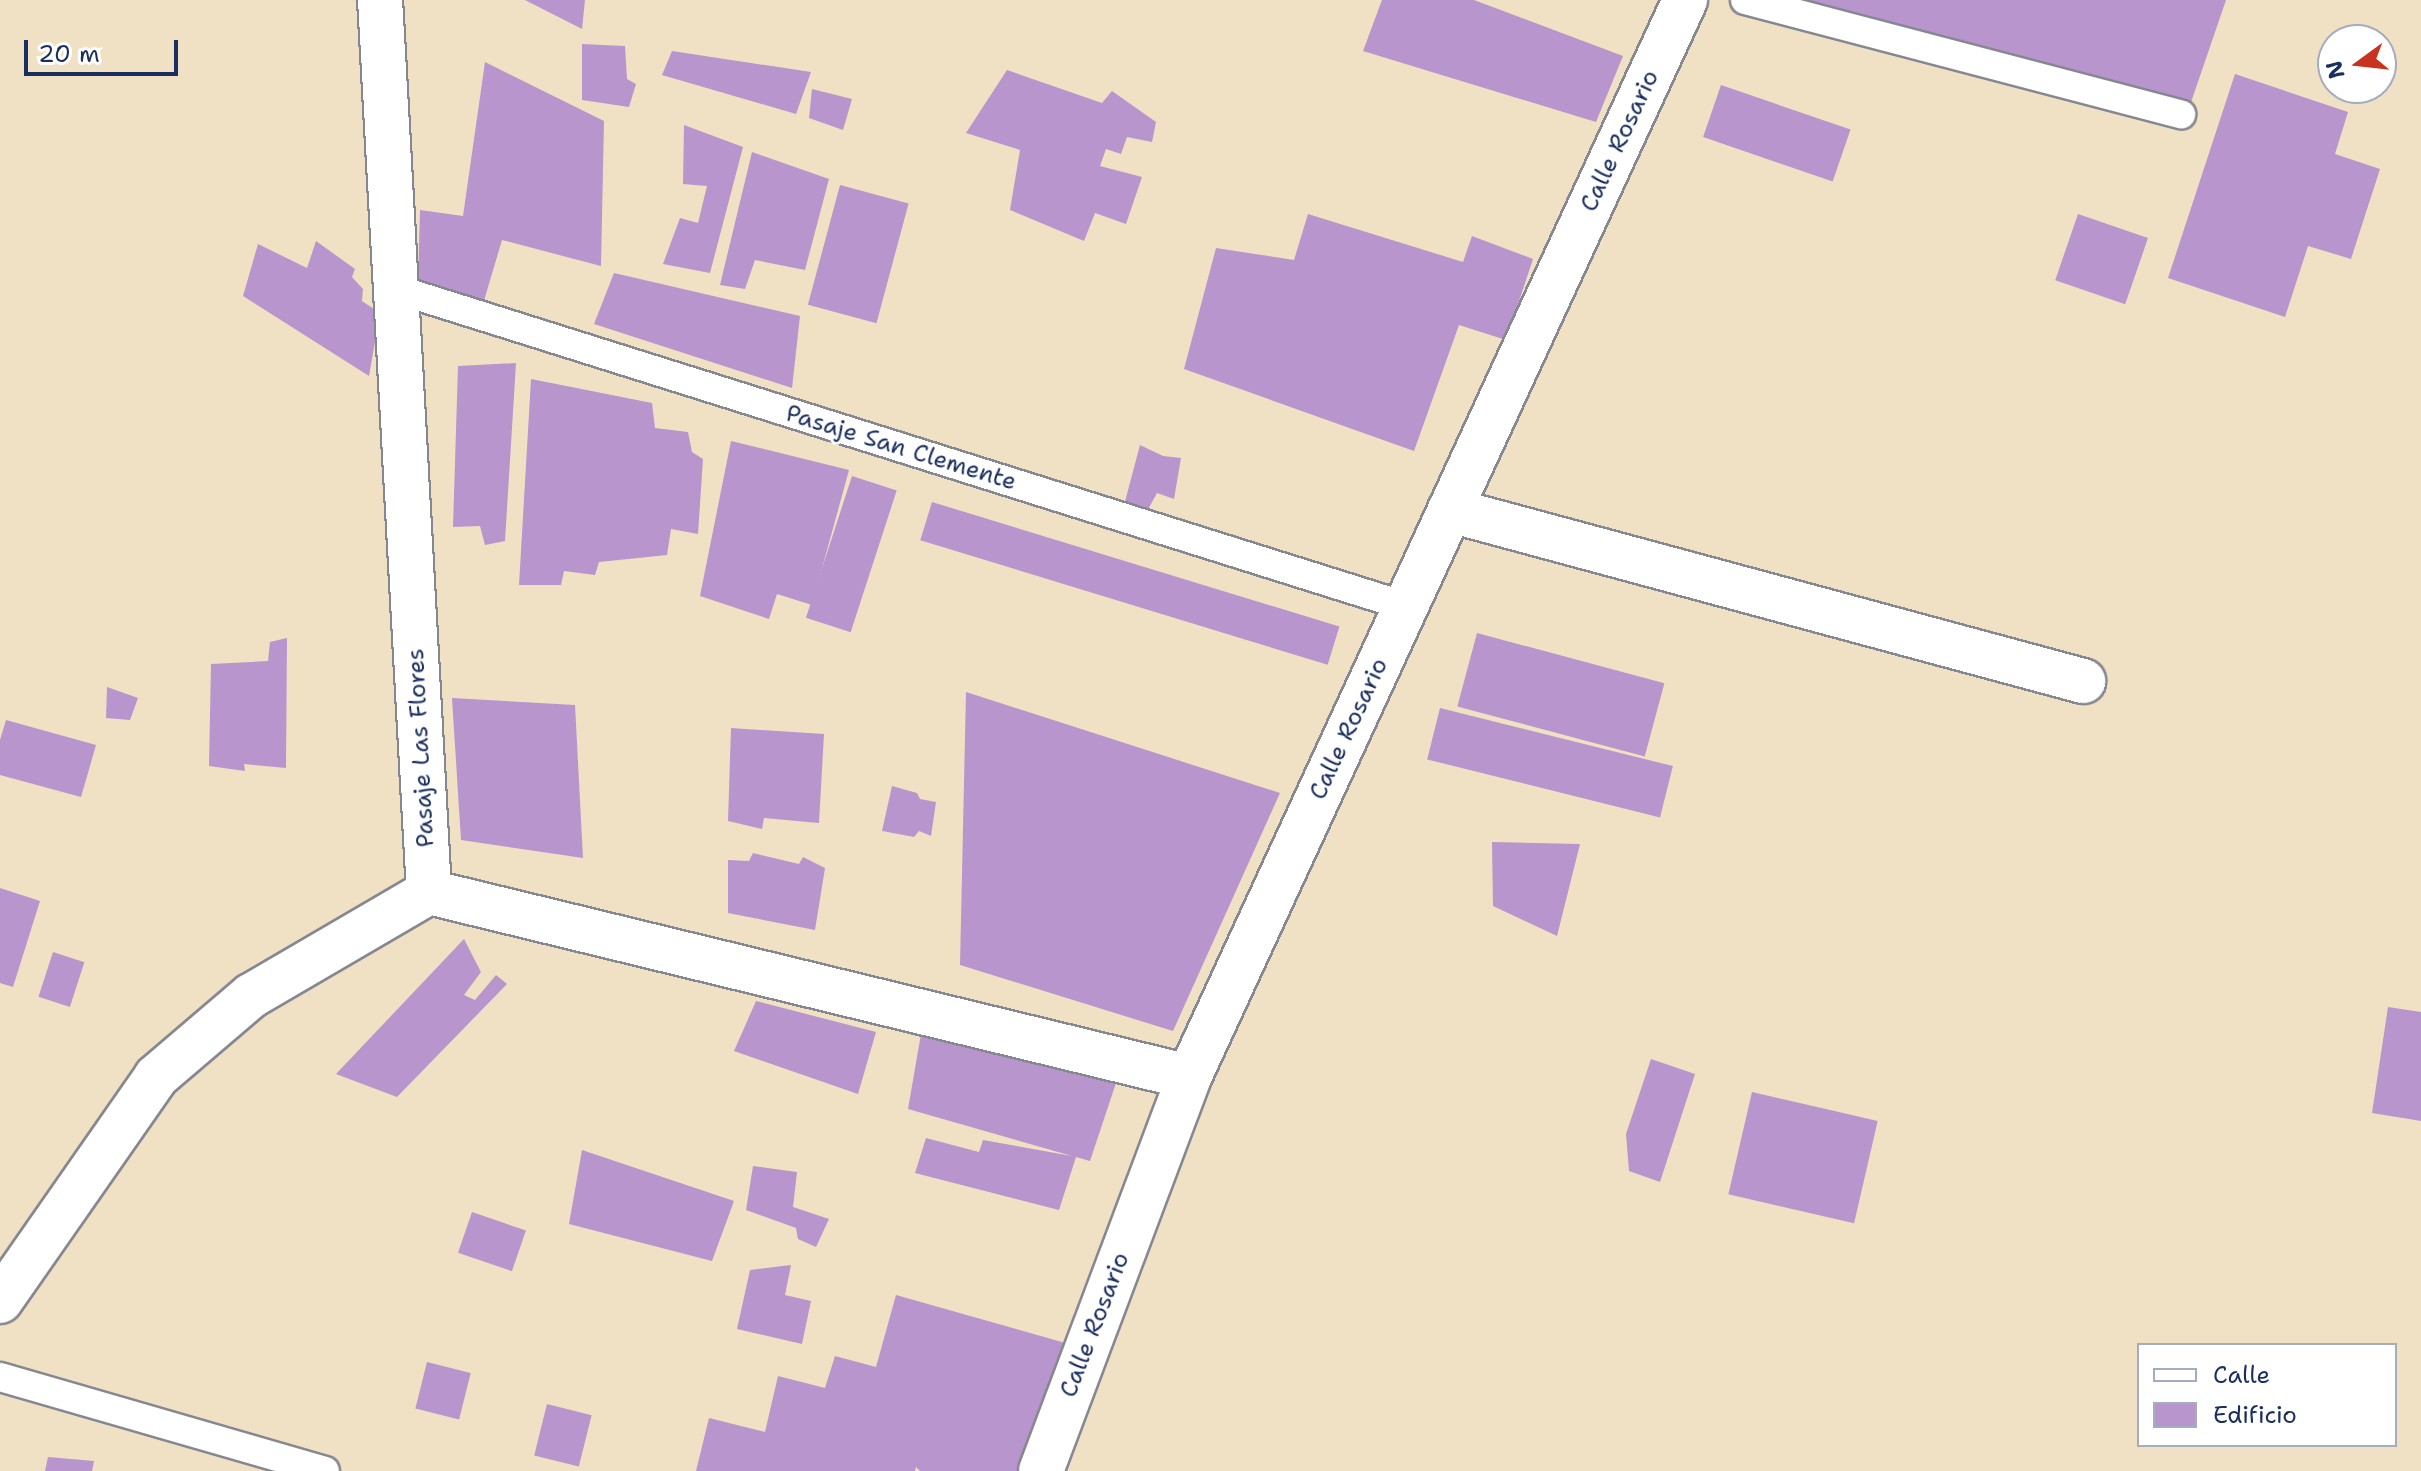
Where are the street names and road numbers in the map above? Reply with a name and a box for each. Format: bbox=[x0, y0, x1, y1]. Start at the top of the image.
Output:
street label: Calle Rosario bbox=[1575, 66, 1665, 216]
street label: Pasaje San Clemente bbox=[782, 399, 1020, 497]
street label: Pasaje Las Flores bbox=[401, 648, 441, 848]
street label: Calle Rosario bbox=[1304, 654, 1394, 804]
street label: Calle Rosario bbox=[1054, 1248, 1136, 1402]

